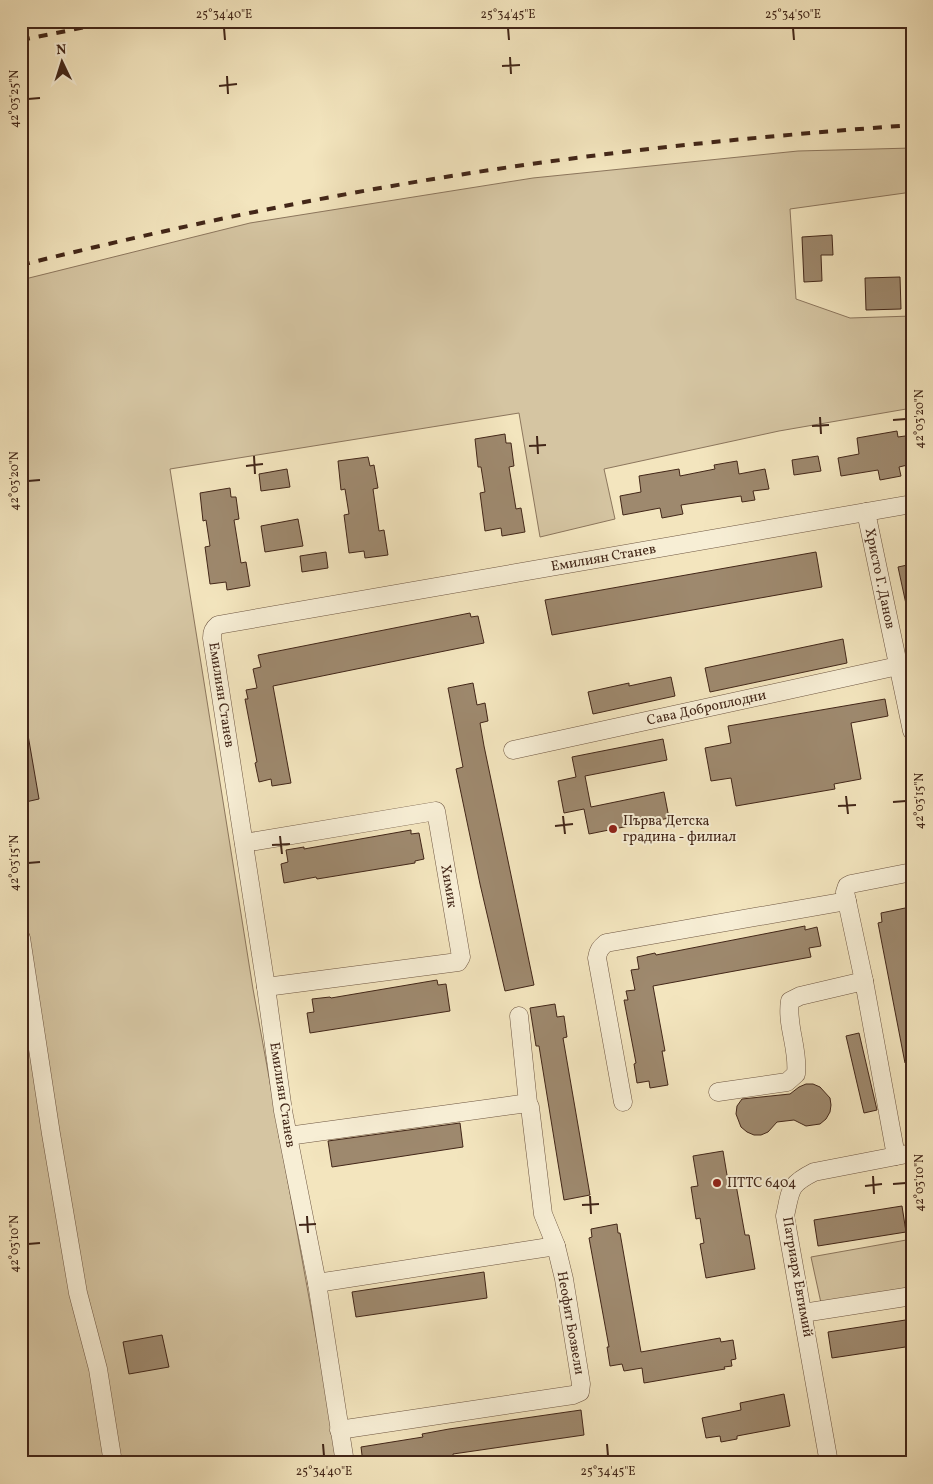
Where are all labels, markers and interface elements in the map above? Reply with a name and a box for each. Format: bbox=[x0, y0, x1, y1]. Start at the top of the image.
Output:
text: 25°34'40"E bbox=[196, 7, 252, 23]
text: 25°34'45"E bbox=[481, 7, 535, 23]
text: 25°34'50"E bbox=[765, 7, 821, 23]
north arrow bbox=[38, 38, 88, 88]
text: N bbox=[55, 41, 67, 60]
text: 42°03'25"N bbox=[7, 70, 23, 128]
text: 42°03'20"N bbox=[912, 389, 928, 449]
text: 42°03'20"N bbox=[7, 451, 23, 511]
street label: Христо Г. Данов bbox=[860, 526, 900, 631]
street label: Емилиян Станев bbox=[549, 539, 657, 576]
street label: Емилиян Станев bbox=[203, 641, 239, 749]
street label: Сава Доброплодни bbox=[645, 685, 768, 730]
text: 42°03'15"N bbox=[912, 773, 928, 829]
place label: Първа Детска градина - филиал bbox=[623, 812, 736, 847]
marker: Първа Детска градина - филиал bbox=[607, 823, 619, 835]
text: 42°03'15"N bbox=[7, 835, 23, 891]
street label: Химик bbox=[436, 863, 462, 910]
street label: Емилиян Станев bbox=[264, 1041, 300, 1149]
text: 42°03'10"N bbox=[912, 1154, 928, 1212]
place label: ПТТС 6404 bbox=[727, 1174, 796, 1193]
marker: ПТТС 6404 bbox=[711, 1177, 723, 1189]
text: 42°03'10"N bbox=[7, 1215, 23, 1273]
street label: Патриарх Евтимий bbox=[777, 1215, 817, 1339]
street label: Неофит Бозвели bbox=[552, 1270, 589, 1377]
text: 25°34'40"E bbox=[296, 1464, 352, 1480]
text: 25°34'45"E bbox=[581, 1464, 635, 1480]

